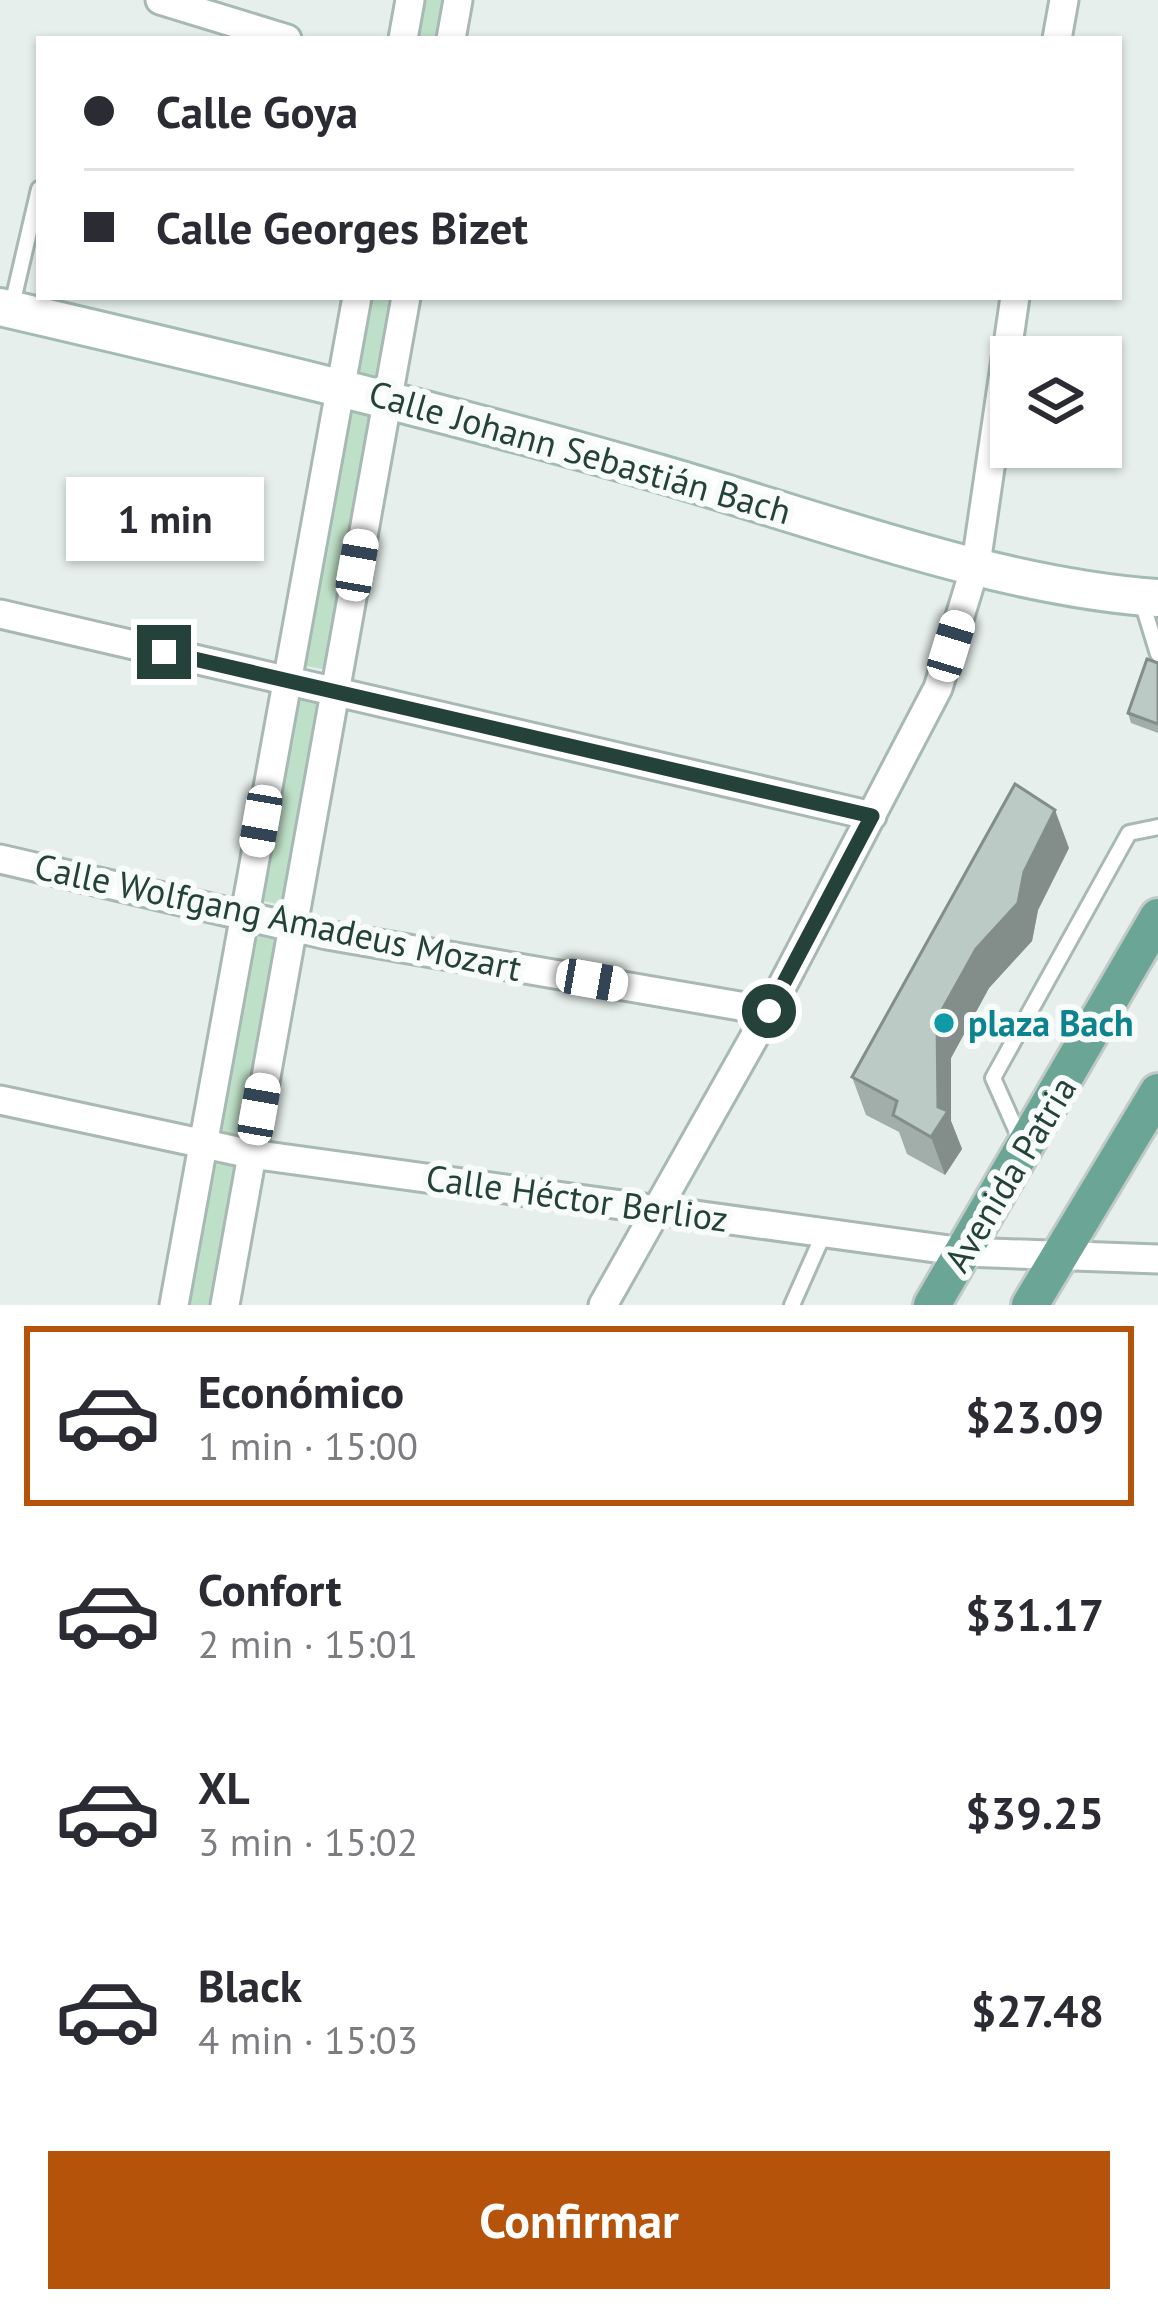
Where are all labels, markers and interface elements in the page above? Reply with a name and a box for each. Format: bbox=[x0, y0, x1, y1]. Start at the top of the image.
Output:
text: Calle Goya bbox=[156, 82, 358, 140]
text: Calle Georges Bizet bbox=[156, 198, 528, 256]
map controls bbox=[990, 336, 1122, 468]
button: layers bbox=[990, 336, 1122, 468]
street label: Calle Johann Sebastián Bach bbox=[364, 369, 797, 534]
callout: 1 min bbox=[65, 478, 263, 562]
text: 1 min bbox=[117, 493, 213, 544]
car bbox=[333, 526, 381, 604]
car bbox=[923, 606, 979, 686]
route end bbox=[137, 625, 191, 679]
car bbox=[237, 782, 285, 860]
street label: Calle Wolfgang Amadeus Mozart bbox=[30, 842, 526, 991]
car bbox=[553, 956, 631, 1004]
route start bbox=[742, 984, 796, 1038]
place label: plaza Bach bbox=[968, 999, 1134, 1046]
marker: plaza Bach bbox=[931, 1010, 957, 1036]
street label: Avenida Patria bbox=[933, 1067, 1086, 1280]
car bbox=[235, 1070, 283, 1148]
street label: Calle Héctor Berlioz bbox=[423, 1153, 731, 1242]
icon: car bbox=[54, 1362, 162, 1470]
text: Económico bbox=[198, 1362, 404, 1420]
text: $23.09 bbox=[965, 1387, 1104, 1445]
text: 1 min · 15:00 bbox=[198, 1420, 418, 1471]
icon: car bbox=[54, 1560, 162, 1668]
text: Confort bbox=[198, 1560, 341, 1618]
text: $31.17 bbox=[965, 1585, 1104, 1643]
text: 2 min · 15:01 bbox=[198, 1618, 418, 1669]
icon: car bbox=[54, 1758, 162, 1866]
text: XL bbox=[198, 1758, 250, 1816]
text: $39.25 bbox=[965, 1783, 1104, 1841]
text: 3 min · 15:02 bbox=[198, 1816, 418, 1867]
icon: car bbox=[54, 1956, 162, 2064]
text: Black bbox=[198, 1956, 302, 2014]
text: $27.48 bbox=[971, 1981, 1104, 2039]
text: 4 min · 15:03 bbox=[198, 2014, 418, 2065]
button: Confirmar bbox=[48, 2151, 1110, 2289]

